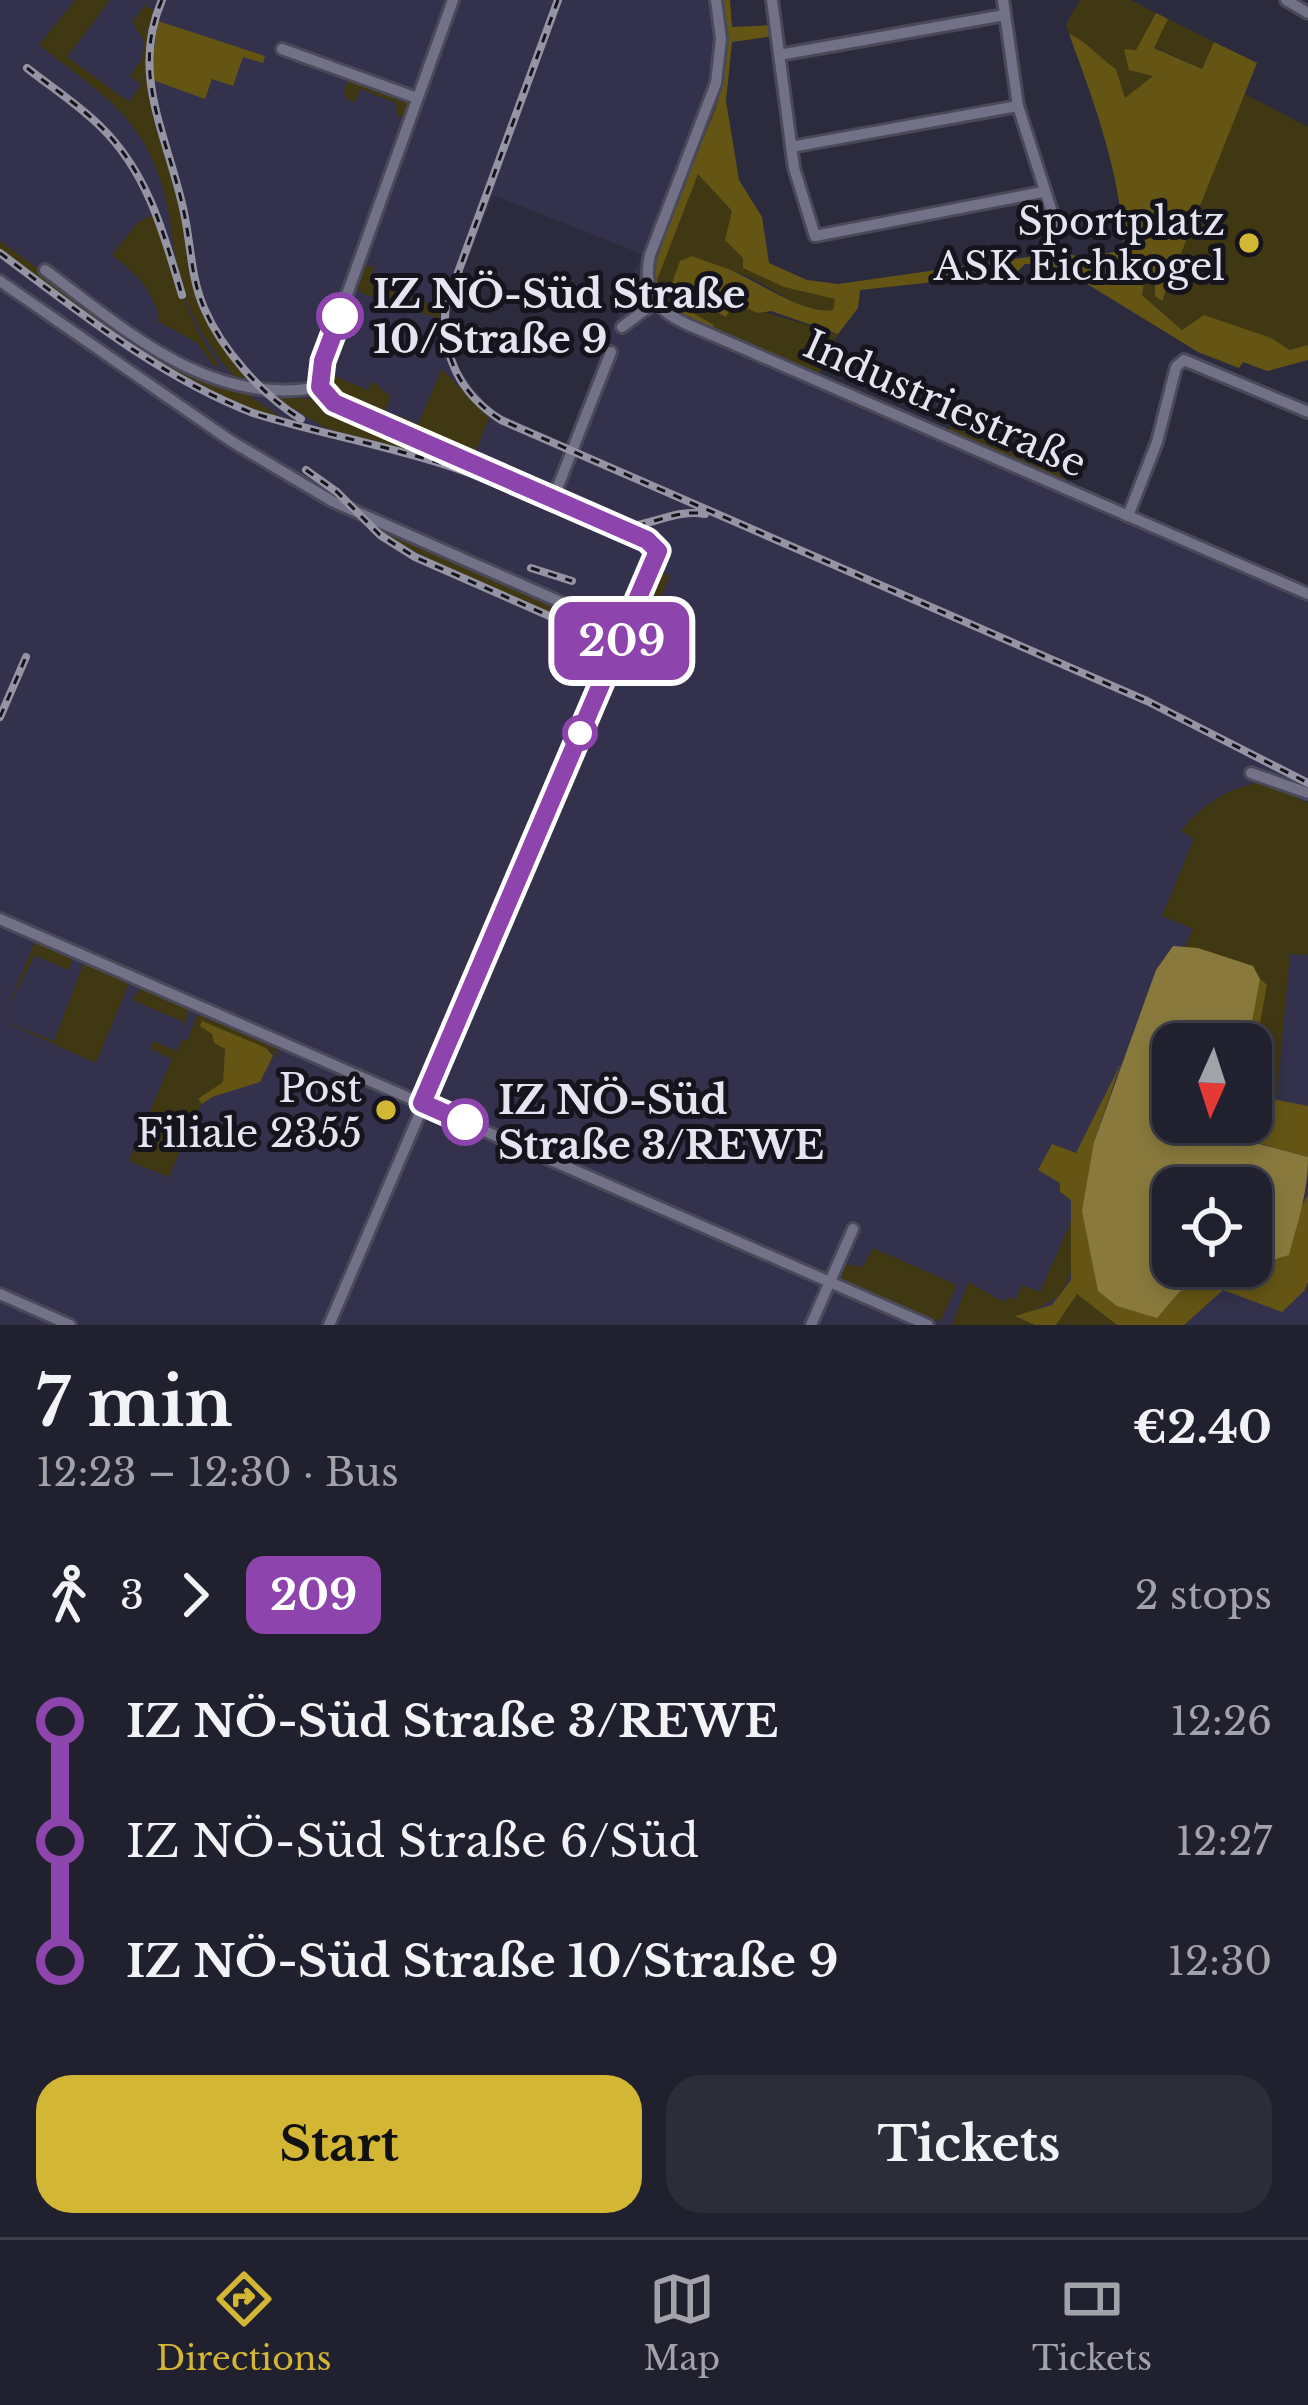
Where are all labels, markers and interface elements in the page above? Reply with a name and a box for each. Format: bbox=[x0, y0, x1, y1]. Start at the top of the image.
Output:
place label: Sportplatz ASK Eichkogel bbox=[932, 197, 1225, 291]
marker: Sportplatz ASK Eichkogel bbox=[1236, 230, 1262, 256]
place label: IZ NÖ-Süd Straße 10/Straße 9 bbox=[373, 270, 746, 364]
marker: IZ NÖ-Süd Straße 10/Straße 9 bbox=[318, 294, 362, 338]
street label: Industriestraße bbox=[796, 320, 1094, 488]
line badge: 209 bbox=[553, 602, 691, 680]
text: 209 bbox=[578, 615, 666, 667]
unlabelled marker bbox=[564, 717, 596, 749]
north arrow bbox=[1152, 1023, 1272, 1143]
map controls bbox=[1152, 1023, 1272, 1287]
place label: Post Filiale 2355 bbox=[136, 1064, 362, 1158]
place label: IZ NÖ-Süd Straße 3/REWE bbox=[498, 1076, 824, 1170]
marker: Post Filiale 2355 bbox=[373, 1097, 399, 1123]
marker: IZ NÖ-Süd Straße 3/REWE bbox=[443, 1100, 487, 1144]
button: locate bbox=[1152, 1167, 1272, 1287]
text: 7 min bbox=[36, 1362, 232, 1444]
text: €2.40 bbox=[1133, 1399, 1272, 1455]
text: 12:23 – 12:30 · Bus bbox=[36, 1448, 399, 1497]
icon: walk bbox=[36, 1562, 102, 1628]
icon: forward bbox=[162, 1562, 228, 1628]
text: 209 bbox=[270, 1569, 357, 1621]
text: 3 bbox=[120, 1571, 144, 1620]
text: 2 stops bbox=[1135, 1571, 1272, 1620]
text: IZ NÖ-Süd Straße 3/REWE bbox=[126, 1693, 779, 1749]
text: 12:26 bbox=[1170, 1697, 1272, 1746]
text: IZ NÖ-Süd Straße 6/Süd bbox=[126, 1813, 699, 1869]
text: 12:27 bbox=[1176, 1817, 1272, 1866]
text: IZ NÖ-Süd Straße 10/Straße 9 bbox=[126, 1933, 839, 1989]
text: 12:30 bbox=[1168, 1937, 1272, 1986]
button: Start bbox=[36, 2075, 642, 2213]
button: Tickets bbox=[666, 2075, 1272, 2213]
tab: Directions bbox=[156, 2266, 331, 2379]
tab: Map bbox=[643, 2266, 720, 2379]
tab: Tickets bbox=[1032, 2266, 1152, 2379]

